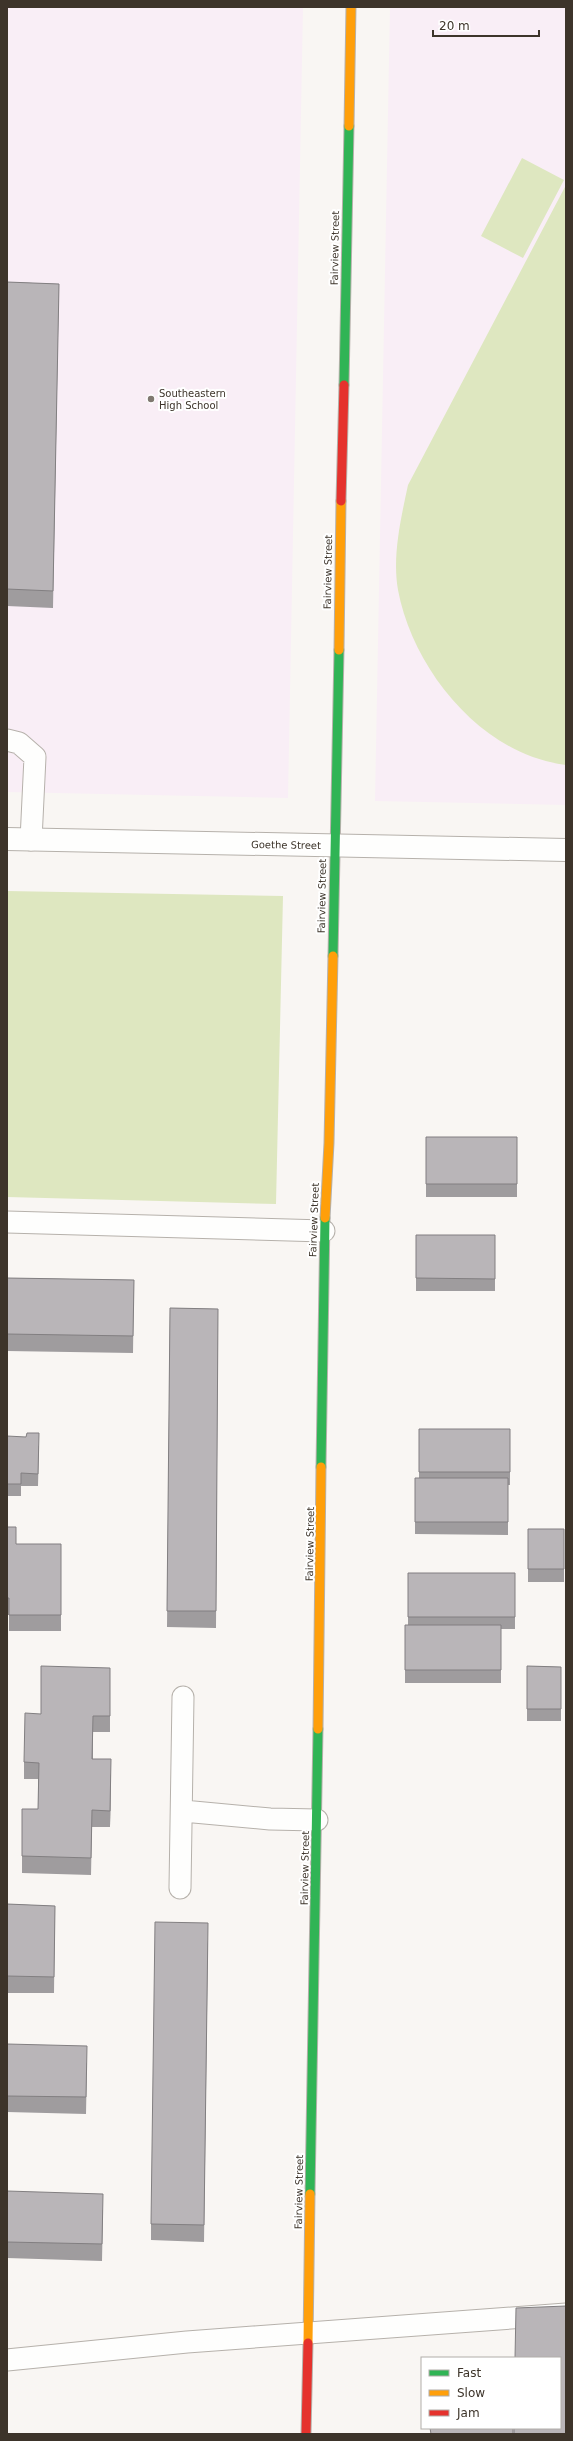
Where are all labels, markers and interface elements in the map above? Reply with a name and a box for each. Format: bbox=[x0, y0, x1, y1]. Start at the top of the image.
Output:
scale bar bbox=[433, 12, 539, 38]
text: 20 m bbox=[439, 19, 470, 33]
street label: Fairview Street bbox=[329, 211, 341, 285]
place label: Southeastern High School bbox=[159, 388, 226, 411]
marker: Southeastern High School bbox=[146, 394, 156, 404]
street label: Fairview Street bbox=[322, 535, 334, 609]
street label: Goethe Street bbox=[251, 839, 321, 851]
street label: Fairview Street bbox=[316, 859, 328, 933]
street label: Fairview Street bbox=[307, 1183, 321, 1257]
street label: Fairview Street bbox=[304, 1507, 316, 1581]
street label: Fairview Street bbox=[299, 1831, 311, 1905]
street label: Fairview Street bbox=[293, 2155, 305, 2229]
legend bbox=[421, 2357, 561, 2429]
text: Fast bbox=[457, 2366, 481, 2380]
text: Slow bbox=[457, 2386, 485, 2400]
text: Jam bbox=[456, 2406, 480, 2420]

